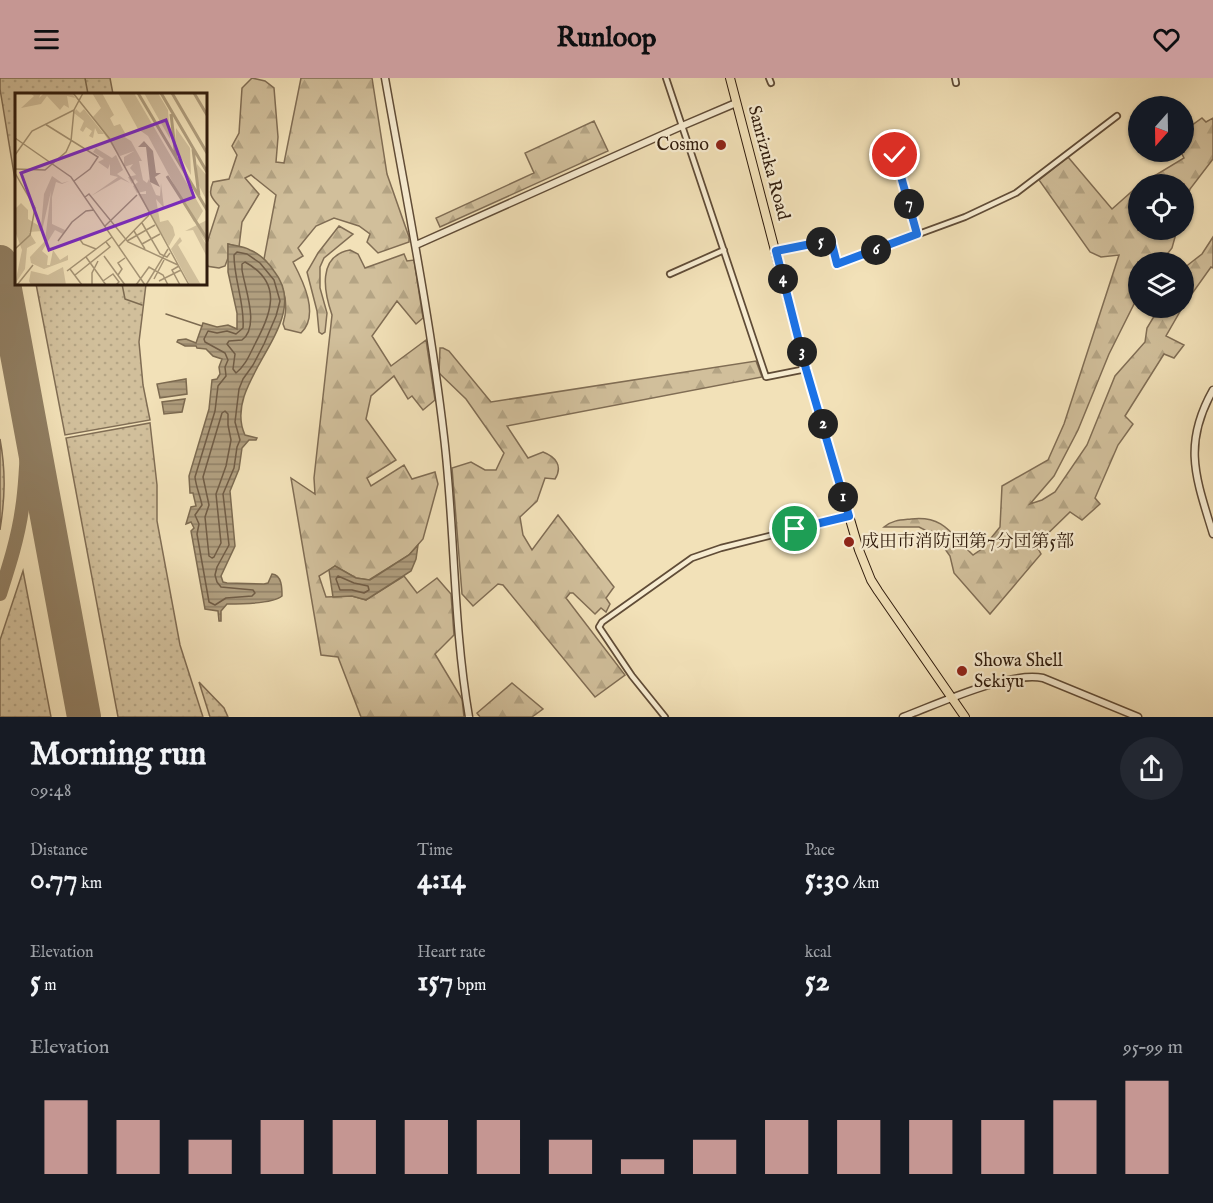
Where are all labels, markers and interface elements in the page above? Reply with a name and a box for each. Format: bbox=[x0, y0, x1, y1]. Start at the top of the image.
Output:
text: Runloop bbox=[557, 22, 656, 56]
icon: menu bbox=[30, 23, 63, 56]
icon: heart bbox=[1150, 23, 1183, 56]
inset map bbox=[15, 93, 207, 285]
north arrow bbox=[1128, 96, 1194, 162]
map controls bbox=[1128, 96, 1194, 318]
street label: Sanrizuka Road bbox=[742, 103, 794, 223]
pin bbox=[869, 129, 920, 180]
place label: Cosmo bbox=[657, 134, 709, 157]
marker: Cosmo bbox=[714, 138, 728, 152]
icon: check bbox=[878, 138, 911, 171]
button: locate bbox=[1128, 174, 1194, 240]
pin: 7 bbox=[894, 189, 924, 219]
text: 7 bbox=[905, 194, 913, 214]
pin: 5 bbox=[806, 227, 836, 257]
text: 5 bbox=[818, 232, 824, 252]
pin: 6 bbox=[861, 235, 891, 265]
text: 6 bbox=[873, 240, 879, 260]
button: layers bbox=[1128, 252, 1194, 318]
pin: 4 bbox=[768, 264, 798, 294]
text: 4 bbox=[779, 269, 787, 289]
pin: 3 bbox=[787, 337, 817, 367]
text: 3 bbox=[799, 342, 805, 362]
pin: 2 bbox=[808, 409, 838, 439]
text: 2 bbox=[819, 414, 827, 434]
pin: 1 bbox=[828, 482, 858, 512]
text: 1 bbox=[840, 487, 846, 507]
pin bbox=[769, 503, 820, 554]
icon: arrive bbox=[778, 512, 811, 545]
place label: 成田市消防団第7分団第5部 bbox=[861, 531, 1074, 554]
marker: 成田市消防団第7分団第5部 bbox=[842, 535, 856, 549]
place label: Showa Shell Sekiyu bbox=[974, 650, 1063, 694]
marker: Showa Shell Sekiyu bbox=[955, 664, 969, 678]
text: Morning run bbox=[30, 734, 206, 776]
button: share bbox=[1120, 737, 1183, 800]
text: 09:48 bbox=[30, 778, 71, 803]
text: Distance bbox=[30, 841, 88, 861]
text: Time bbox=[417, 841, 453, 861]
text: Pace bbox=[805, 841, 835, 861]
text: 0.77 bbox=[30, 861, 78, 899]
text: 4:14 bbox=[417, 861, 466, 899]
text: 5:30 bbox=[805, 861, 849, 899]
text: km bbox=[78, 874, 102, 894]
text: /km bbox=[849, 874, 879, 894]
text: Elevation bbox=[30, 943, 93, 963]
text: Heart rate bbox=[417, 943, 486, 963]
text: kcal bbox=[805, 943, 831, 963]
text: 5 bbox=[30, 963, 41, 1001]
text: 157 bbox=[417, 963, 453, 1001]
text: 52 bbox=[805, 963, 830, 1001]
text: m bbox=[41, 976, 57, 996]
text: bpm bbox=[453, 976, 486, 996]
text: Elevation bbox=[30, 1035, 109, 1060]
text: 95–99 m bbox=[1123, 1035, 1183, 1060]

